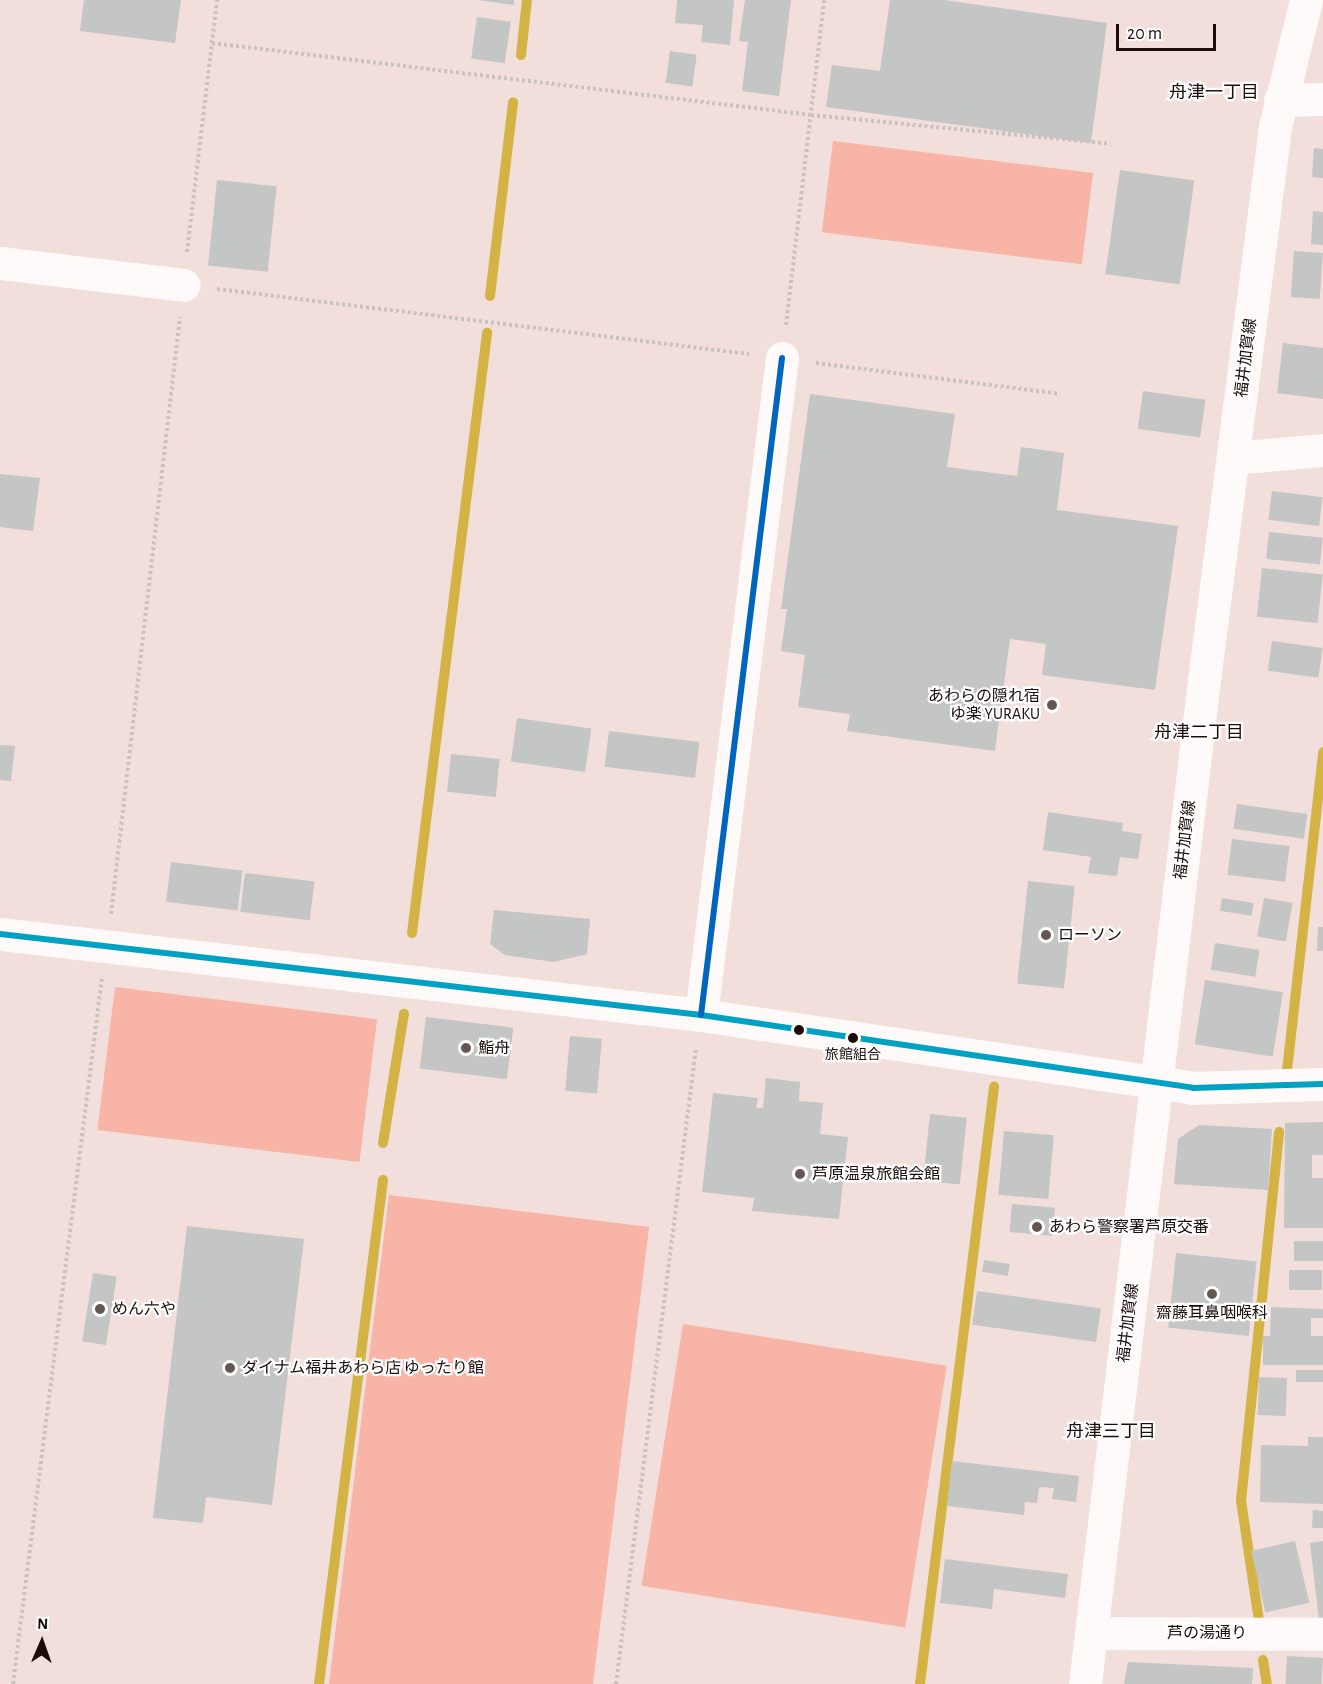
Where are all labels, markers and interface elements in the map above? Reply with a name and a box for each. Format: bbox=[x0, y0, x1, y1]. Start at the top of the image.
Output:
scale bar bbox=[1119, 12, 1220, 50]
text: 20 m bbox=[1127, 25, 1162, 43]
district label: 舟津一丁目 bbox=[1169, 82, 1259, 104]
street label: 福井加賀線 bbox=[1232, 317, 1260, 399]
place label: あわらの隠れ宿 ゆ楽 YURAKU bbox=[928, 686, 1040, 724]
marker: あわらの隠れ宿 ゆ楽 YURAKU bbox=[1045, 698, 1059, 712]
district label: 舟津二丁目 bbox=[1154, 722, 1244, 744]
street label: 福井加賀線 bbox=[1171, 799, 1199, 881]
place label: ローソン bbox=[1058, 925, 1122, 945]
marker: ローソン bbox=[1039, 928, 1053, 942]
unlabelled marker bbox=[793, 1024, 805, 1036]
marker: 旅館組合 bbox=[847, 1032, 859, 1044]
place label: 鮨舟 bbox=[478, 1038, 510, 1058]
marker: 鮨舟 bbox=[459, 1041, 473, 1055]
place label: 旅館組合 bbox=[825, 1047, 881, 1063]
place label: 芦原温泉旅館会館 bbox=[812, 1164, 940, 1184]
marker: 芦原温泉旅館会館 bbox=[793, 1167, 807, 1181]
place label: あわら警察署芦原交番 bbox=[1049, 1217, 1209, 1237]
marker: あわら警察署芦原交番 bbox=[1030, 1220, 1044, 1234]
street label: 福井加賀線 bbox=[1114, 1282, 1142, 1364]
marker: 齋藤耳鼻咽喉科 bbox=[1205, 1287, 1219, 1301]
place label: めん六や bbox=[112, 1299, 176, 1319]
marker: めん六や bbox=[93, 1302, 107, 1316]
place label: 齋藤耳鼻咽喉科 bbox=[1156, 1303, 1268, 1323]
place label: ダイナム福井あわら店 ゆったり館 bbox=[242, 1358, 485, 1378]
marker: ダイナム福井あわら店 ゆったり館 bbox=[223, 1361, 237, 1375]
district label: 舟津三丁目 bbox=[1066, 1421, 1156, 1443]
north arrow bbox=[12, 1612, 72, 1672]
text: N bbox=[37, 1616, 48, 1632]
street label: 芦の湯通り bbox=[1167, 1623, 1247, 1643]

